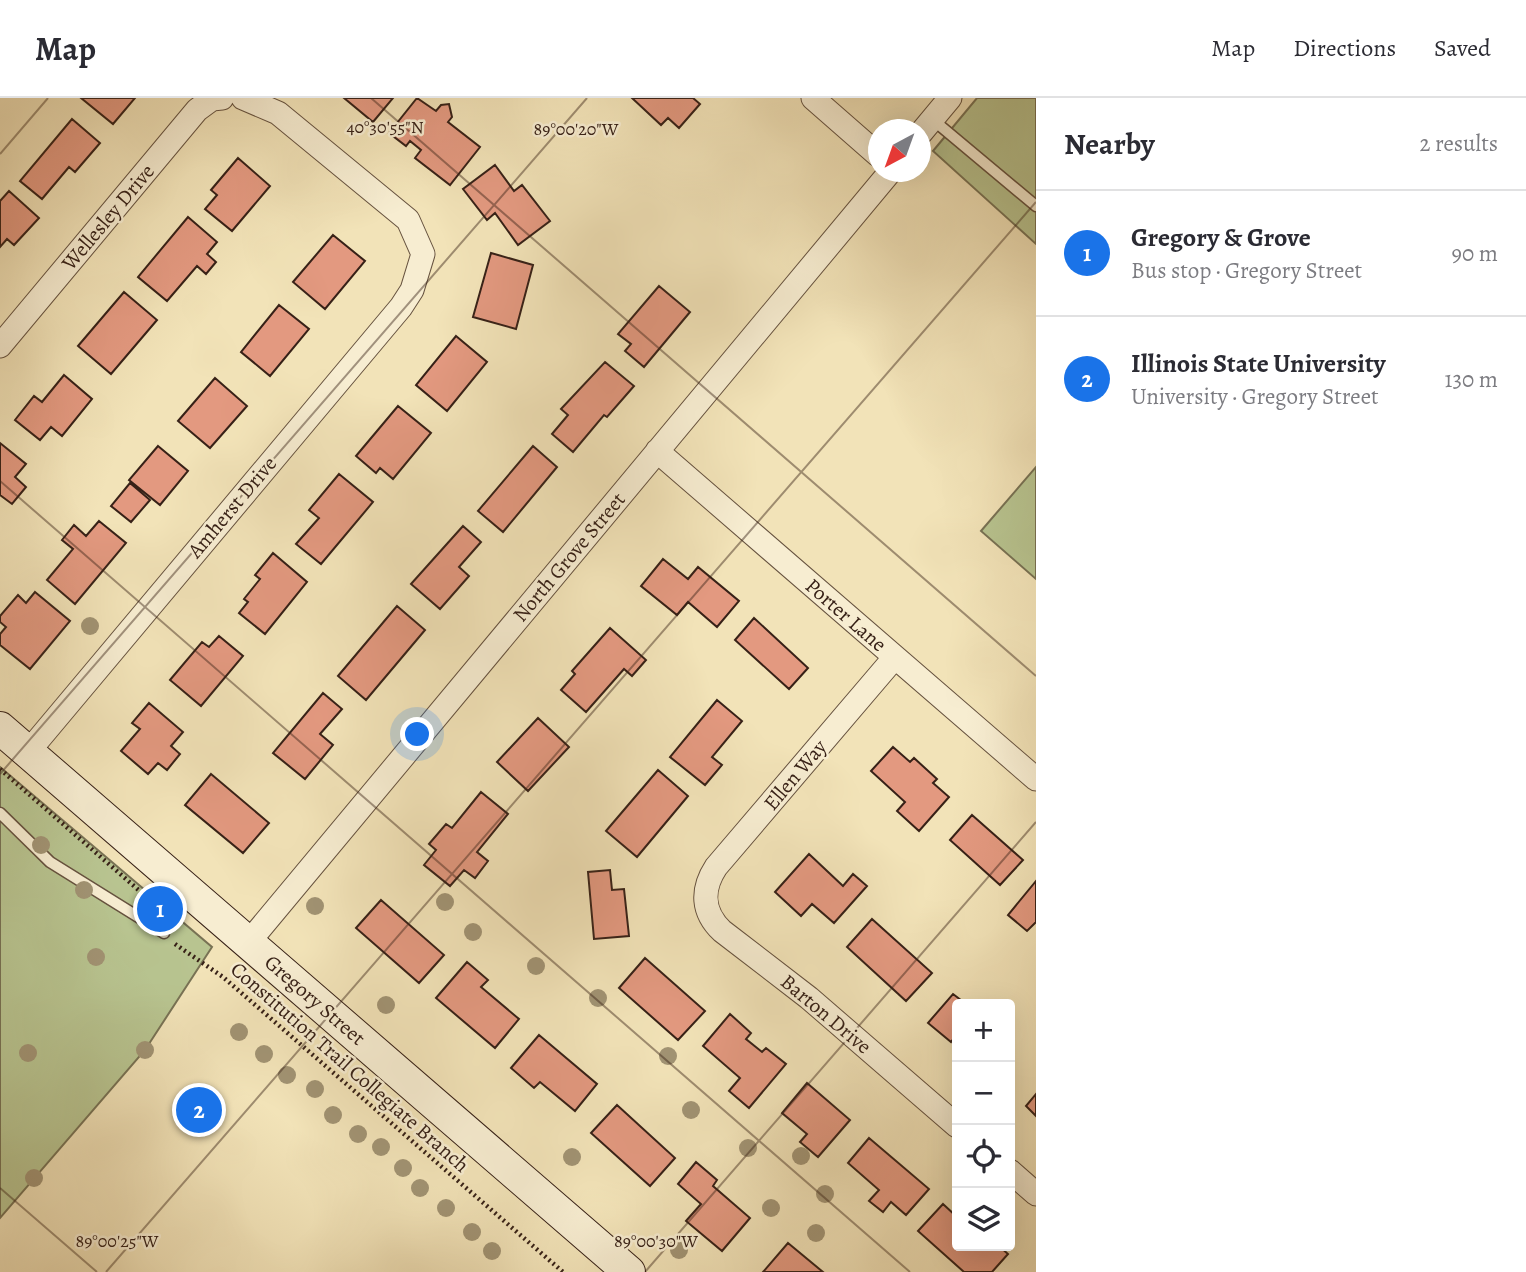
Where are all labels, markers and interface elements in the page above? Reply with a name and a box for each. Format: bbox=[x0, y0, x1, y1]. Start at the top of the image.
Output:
text: Map bbox=[35, 26, 96, 71]
text: Map bbox=[1211, 32, 1255, 64]
text: Directions bbox=[1293, 32, 1396, 64]
text: Saved bbox=[1434, 32, 1491, 64]
text: 40°30'55"N bbox=[346, 115, 424, 139]
text: 89°00'20"W bbox=[534, 117, 619, 141]
north arrow bbox=[868, 119, 931, 182]
text: Nearby bbox=[1064, 124, 1155, 164]
text: 2 results bbox=[1420, 128, 1498, 159]
street label: Wellesley Drive bbox=[55, 158, 161, 277]
text: Gregory & Grove bbox=[1131, 220, 1311, 255]
text: 1 bbox=[1083, 238, 1091, 269]
text: 90 m bbox=[1452, 238, 1498, 269]
text: Bus stop · Gregory Street bbox=[1131, 255, 1362, 286]
text: Illinois State University bbox=[1131, 346, 1386, 381]
text: 2 bbox=[1081, 364, 1093, 395]
text: 130 m bbox=[1445, 364, 1498, 395]
text: University · Gregory Street bbox=[1131, 381, 1379, 412]
street label: Amherst Drive bbox=[181, 450, 283, 565]
street label: North Grove Street bbox=[506, 486, 632, 628]
street label: Porter Lane bbox=[799, 572, 893, 658]
your location bbox=[400, 717, 434, 751]
street label: Ellen Way bbox=[757, 733, 833, 816]
pin: 1 bbox=[137, 883, 183, 935]
street label: Gregory Street bbox=[259, 948, 371, 1052]
street label: Constitution Trail Collegiate Branch bbox=[225, 955, 475, 1179]
street label: Barton Drive bbox=[775, 968, 877, 1060]
map controls bbox=[952, 999, 1015, 1251]
button: + bbox=[952, 999, 1015, 1062]
button: − bbox=[952, 1062, 1015, 1125]
pin: 2 bbox=[176, 1084, 222, 1136]
button: locate bbox=[952, 1125, 1015, 1188]
button: layers bbox=[952, 1188, 1015, 1251]
text: 89°00'25"W bbox=[75, 1229, 159, 1253]
text: 89°00'30"W bbox=[614, 1229, 698, 1253]

